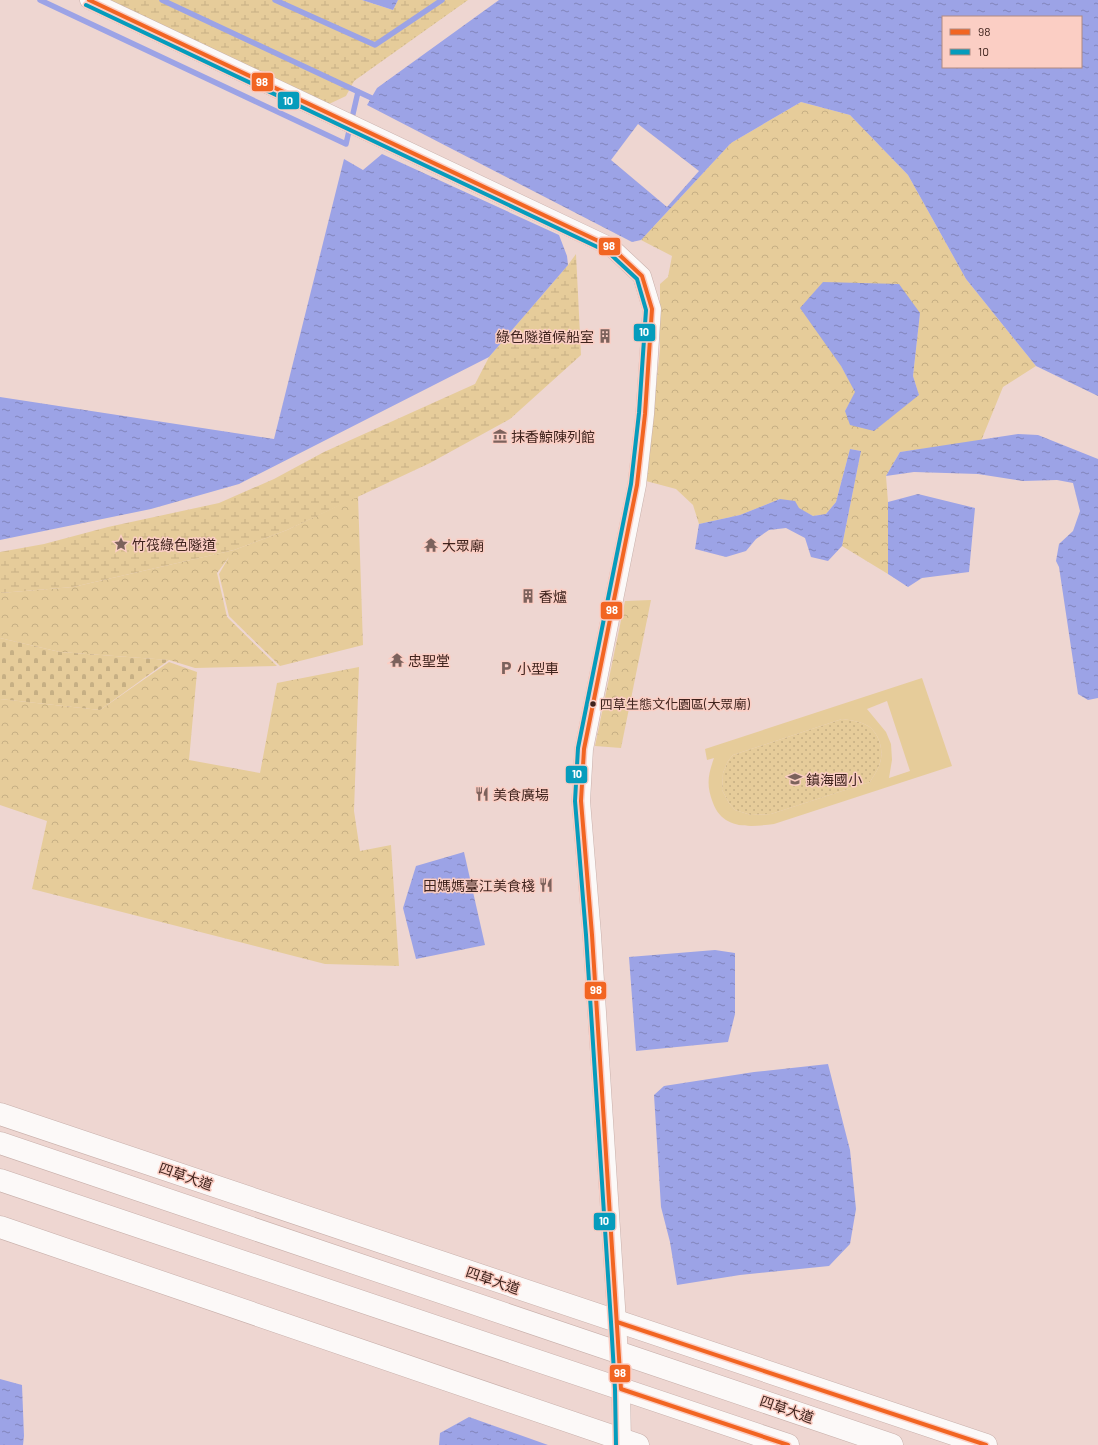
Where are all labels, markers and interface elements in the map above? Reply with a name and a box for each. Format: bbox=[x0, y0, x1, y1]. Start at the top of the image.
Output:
legend bbox=[942, 16, 1082, 68]
text: 98 bbox=[978, 24, 991, 38]
text: 10 bbox=[978, 44, 989, 58]
line badge: 98 bbox=[251, 72, 274, 92]
text: 98 bbox=[256, 75, 268, 88]
line badge: 10 bbox=[277, 91, 300, 110]
text: 10 bbox=[283, 94, 293, 107]
line badge: 98 bbox=[598, 237, 621, 256]
text: 98 bbox=[603, 239, 615, 252]
line badge: 10 bbox=[633, 323, 656, 342]
text: 10 bbox=[639, 325, 649, 338]
place label: 綠色隧道候船室 bbox=[496, 328, 594, 345]
building icon: 綠色隧道候船室 bbox=[597, 328, 613, 344]
museum icon: 抹香鯨陳列館 bbox=[492, 428, 508, 444]
place label: 抹香鯨陳列館 bbox=[511, 428, 595, 445]
place icon: 竹筏綠色隧道 bbox=[113, 536, 129, 552]
place label: 竹筏綠色隧道 bbox=[132, 536, 216, 553]
temple icon: 大眾廟 bbox=[423, 537, 439, 553]
place label: 大眾廟 bbox=[442, 537, 484, 554]
building icon: 香爐 bbox=[520, 588, 536, 604]
place label: 香爐 bbox=[539, 588, 567, 605]
line badge: 98 bbox=[600, 601, 623, 620]
text: 98 bbox=[606, 603, 618, 616]
temple icon: 忠聖堂 bbox=[389, 652, 405, 668]
place label: 忠聖堂 bbox=[408, 652, 450, 669]
parking icon: 小型車 bbox=[498, 660, 514, 676]
place label: 小型車 bbox=[517, 660, 559, 677]
place label: 四草生態文化園區(大眾廟) bbox=[600, 696, 750, 712]
marker: 四草生態文化園區(大眾廟) bbox=[588, 699, 598, 709]
line badge: 10 bbox=[565, 765, 588, 784]
text: 10 bbox=[572, 767, 582, 780]
school or university icon: 鎮海國小 bbox=[787, 771, 803, 787]
place label: 鎮海國小 bbox=[806, 771, 862, 788]
restaurant icon: 美食廣場 bbox=[474, 786, 490, 802]
place label: 美食廣場 bbox=[493, 786, 549, 803]
place label: 田媽媽臺江美食棧 bbox=[423, 877, 535, 894]
restaurant icon: 田媽媽臺江美食棧 bbox=[538, 877, 554, 893]
line badge: 98 bbox=[584, 981, 607, 1000]
text: 98 bbox=[590, 983, 602, 996]
street label: 四草大道 bbox=[157, 1159, 215, 1193]
line badge: 10 bbox=[593, 1212, 616, 1231]
text: 10 bbox=[599, 1214, 609, 1227]
street label: 四草大道 bbox=[464, 1263, 522, 1297]
line badge: 98 bbox=[609, 1364, 631, 1383]
text: 98 bbox=[614, 1366, 626, 1379]
street label: 四草大道 bbox=[758, 1392, 816, 1426]

